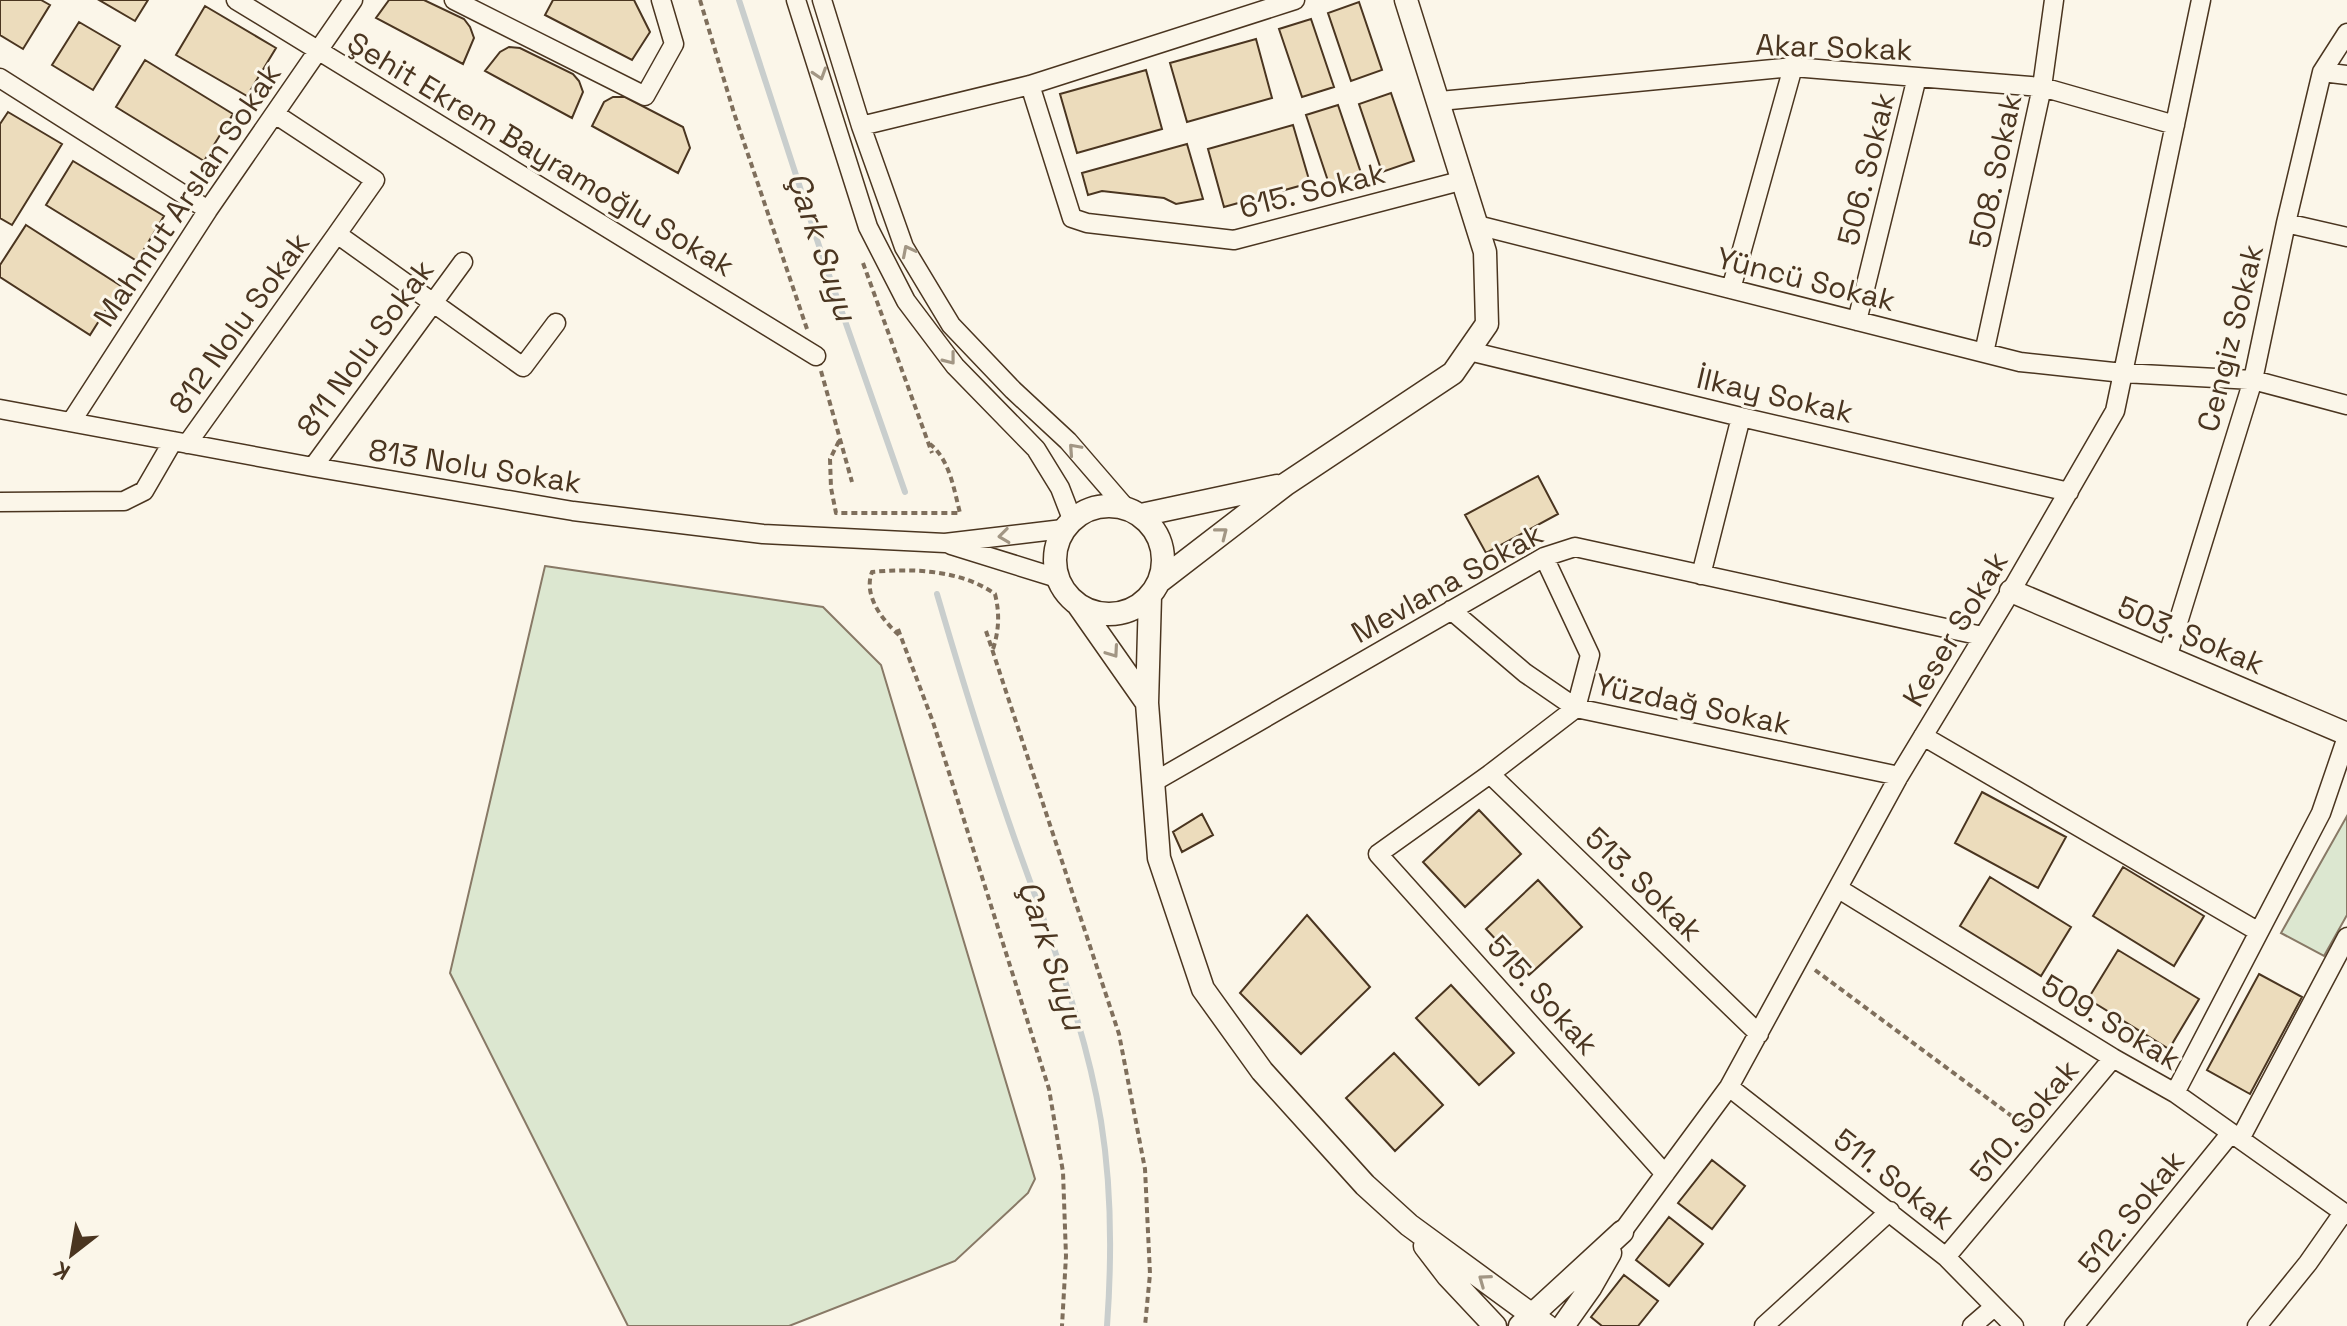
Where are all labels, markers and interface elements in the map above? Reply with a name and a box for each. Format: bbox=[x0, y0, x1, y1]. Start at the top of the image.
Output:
street label: Şehit Ekrem Bayramoğlu Sokak bbox=[340, 23, 742, 285]
street label: Akar Sokak bbox=[1755, 25, 1913, 69]
street label: Mahmut Arslan Sokak bbox=[84, 56, 290, 334]
one-way arrow bbox=[811, 67, 827, 81]
street label: 506. Sokak bbox=[1828, 89, 1904, 249]
street label: 508. Sokak bbox=[1960, 90, 2030, 252]
street label: 615. Sokak bbox=[1235, 153, 1389, 227]
water label: Çark Suyu bbox=[778, 166, 867, 327]
street label: 812 Nolu Sokak bbox=[160, 225, 318, 421]
street label: Yüncü Sokak bbox=[1713, 238, 1899, 320]
street label: Cengiz Sokak bbox=[2188, 240, 2272, 436]
one-way arrow bbox=[902, 245, 917, 260]
street label: 811 Nolu Sokak bbox=[288, 252, 442, 444]
one-way arrow bbox=[941, 350, 955, 365]
street label: İlkay Sokak bbox=[1693, 358, 1857, 432]
street label: 813 Nolu Sokak bbox=[366, 430, 584, 502]
one-way arrow bbox=[1069, 443, 1084, 458]
street label: Mevlana Sokak bbox=[1344, 514, 1550, 652]
one-way arrow bbox=[997, 527, 1011, 544]
one-way arrow bbox=[1213, 529, 1228, 543]
street label: Keser Sokak bbox=[1893, 544, 2017, 714]
street label: 503. Sokak bbox=[2112, 587, 2270, 683]
one-way arrow bbox=[1103, 644, 1118, 658]
street label: Yüzdağ Sokak bbox=[1592, 664, 1794, 744]
street label: 513. Sokak bbox=[1577, 818, 1711, 950]
water label: Çark Suyu bbox=[1009, 875, 1095, 1036]
street label: 515. Sokak bbox=[1479, 927, 1607, 1063]
street label: 509. Sokak bbox=[2034, 965, 2188, 1079]
street label: 510. Sokak bbox=[1961, 1051, 2087, 1191]
street label: 511. Sokak bbox=[1826, 1120, 1962, 1238]
street label: 512. Sokak bbox=[2069, 1142, 2193, 1282]
north arrow bbox=[32, 1214, 112, 1294]
text: K bbox=[48, 1255, 75, 1287]
one-way arrow bbox=[1478, 1275, 1493, 1290]

